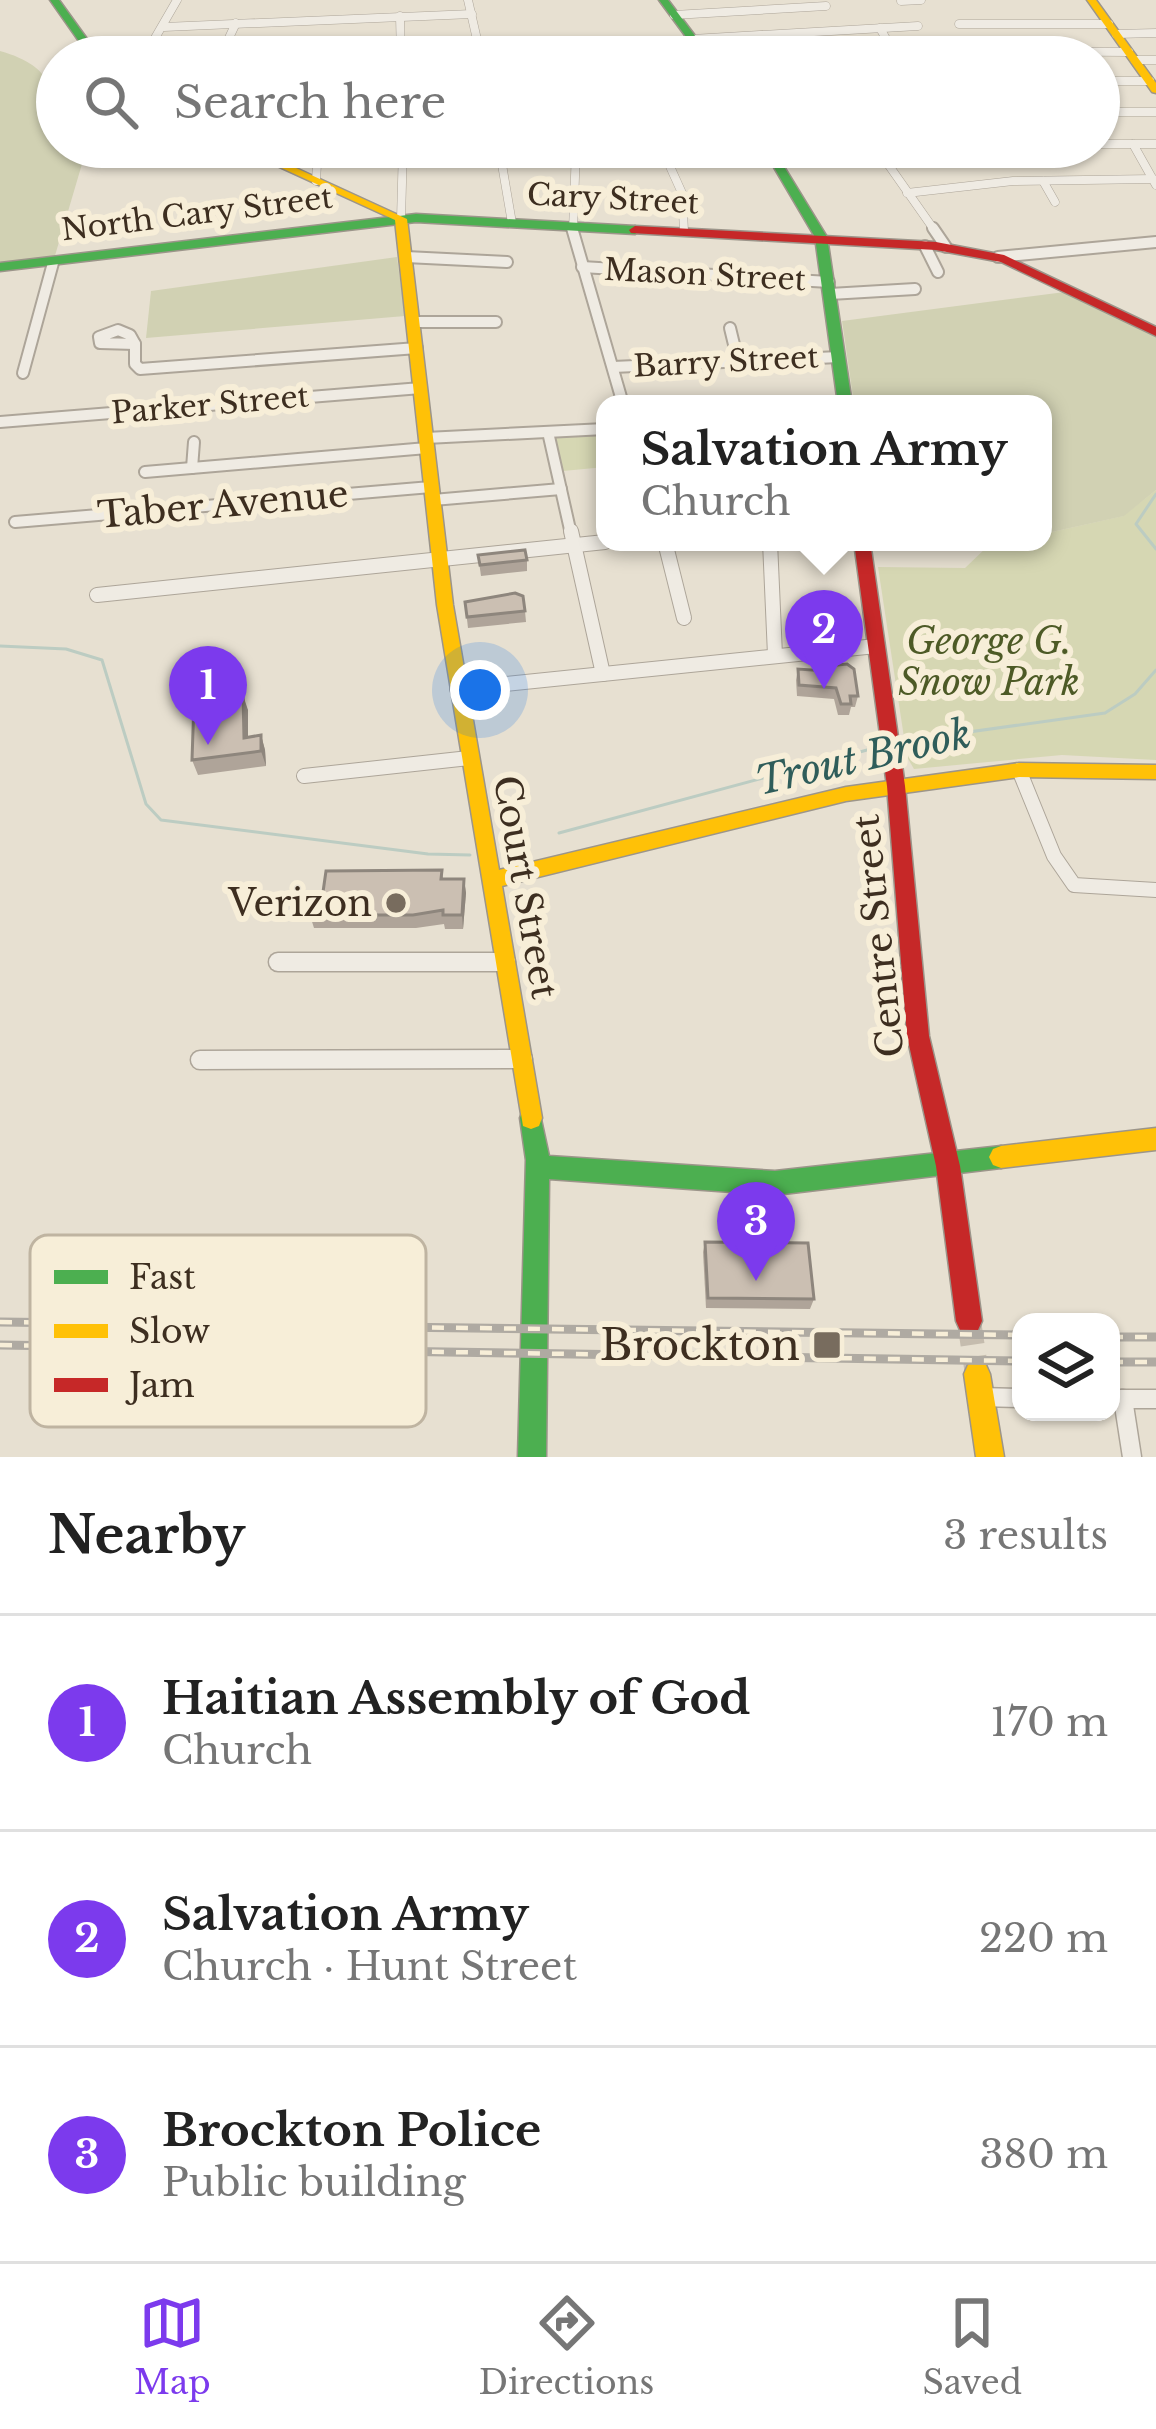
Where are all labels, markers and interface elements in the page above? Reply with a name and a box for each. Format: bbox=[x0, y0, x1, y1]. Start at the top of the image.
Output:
search box bbox=[36, 36, 1120, 168]
icon: search bbox=[78, 69, 144, 135]
text: Search here bbox=[174, 74, 446, 130]
street label: Cary Street bbox=[526, 176, 701, 222]
street label: North Cary Street bbox=[59, 178, 335, 248]
street label: Mason Street bbox=[603, 251, 808, 298]
street label: Barry Street bbox=[632, 338, 820, 385]
street label: Parker Street bbox=[110, 377, 311, 432]
popup bbox=[596, 395, 1052, 551]
text: Salvation Army bbox=[641, 421, 1007, 477]
street label: Taber Avenue bbox=[96, 471, 350, 538]
text: Church bbox=[641, 477, 791, 526]
pin: 2 bbox=[785, 590, 863, 689]
park label: George G. Snow Park bbox=[898, 619, 1080, 705]
pin: 1 bbox=[169, 646, 247, 745]
your location bbox=[450, 660, 510, 720]
water label: Trout Brook bbox=[751, 709, 976, 806]
street label: Court Street bbox=[484, 772, 567, 1003]
street label: Centre Street bbox=[843, 812, 914, 1060]
place label: Verizon bbox=[227, 881, 372, 926]
marker: Verizon bbox=[383, 890, 409, 916]
pin: 3 bbox=[717, 1182, 795, 1281]
legend bbox=[30, 1235, 426, 1427]
text: Fast bbox=[129, 1257, 196, 1298]
text: Slow bbox=[129, 1311, 210, 1352]
map controls bbox=[1012, 1313, 1120, 1421]
button: layers bbox=[1012, 1313, 1120, 1421]
place label: Brockton bbox=[600, 1319, 800, 1371]
marker: Brockton bbox=[811, 1329, 843, 1361]
text: Jam bbox=[125, 1365, 195, 1406]
text: Nearby bbox=[48, 1504, 245, 1567]
text: 3 results bbox=[943, 1511, 1108, 1560]
text: Haitian Assembly of God bbox=[162, 1670, 751, 1726]
text: 1 bbox=[78, 1698, 96, 1747]
text: 170 m bbox=[990, 1698, 1108, 1747]
text: Church bbox=[162, 1726, 312, 1775]
text: Salvation Army bbox=[162, 1886, 529, 1942]
text: 2 bbox=[74, 1914, 100, 1963]
text: 220 m bbox=[979, 1914, 1108, 1963]
text: Church · Hunt Street bbox=[162, 1942, 577, 1991]
text: Brockton Police bbox=[162, 2102, 541, 2158]
text: 3 bbox=[75, 2130, 99, 2179]
text: 380 m bbox=[979, 2130, 1108, 2179]
text: Public building bbox=[162, 2158, 466, 2207]
tab: Map bbox=[134, 2290, 211, 2403]
tab: Directions bbox=[479, 2290, 654, 2403]
tab: Saved bbox=[922, 2290, 1022, 2403]

